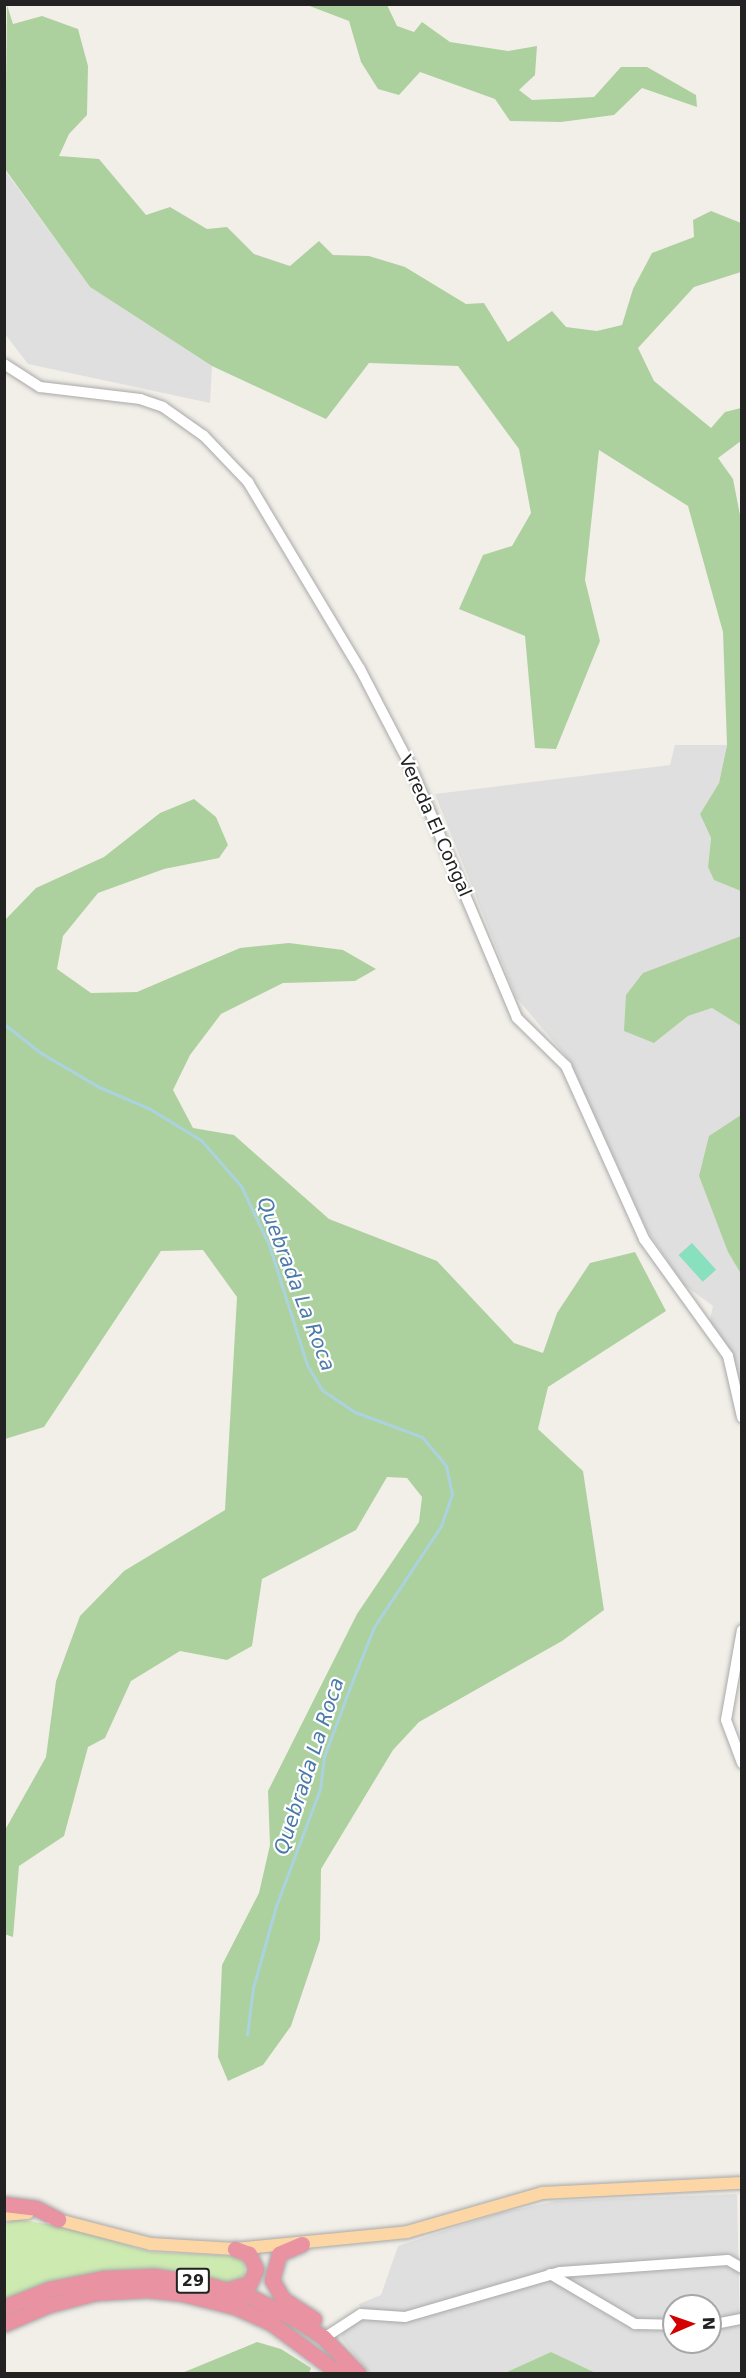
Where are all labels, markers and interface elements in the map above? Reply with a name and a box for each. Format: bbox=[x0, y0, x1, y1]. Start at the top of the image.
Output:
street label: Vereda El Congal bbox=[394, 752, 476, 900]
water label: Quebrada La Roca bbox=[252, 1194, 340, 1374]
water label: Quebrada La Roca bbox=[269, 1675, 349, 1857]
road number: 29 bbox=[175, 2268, 211, 2294]
north arrow bbox=[662, 2294, 722, 2354]
text: N bbox=[699, 2316, 718, 2330]

